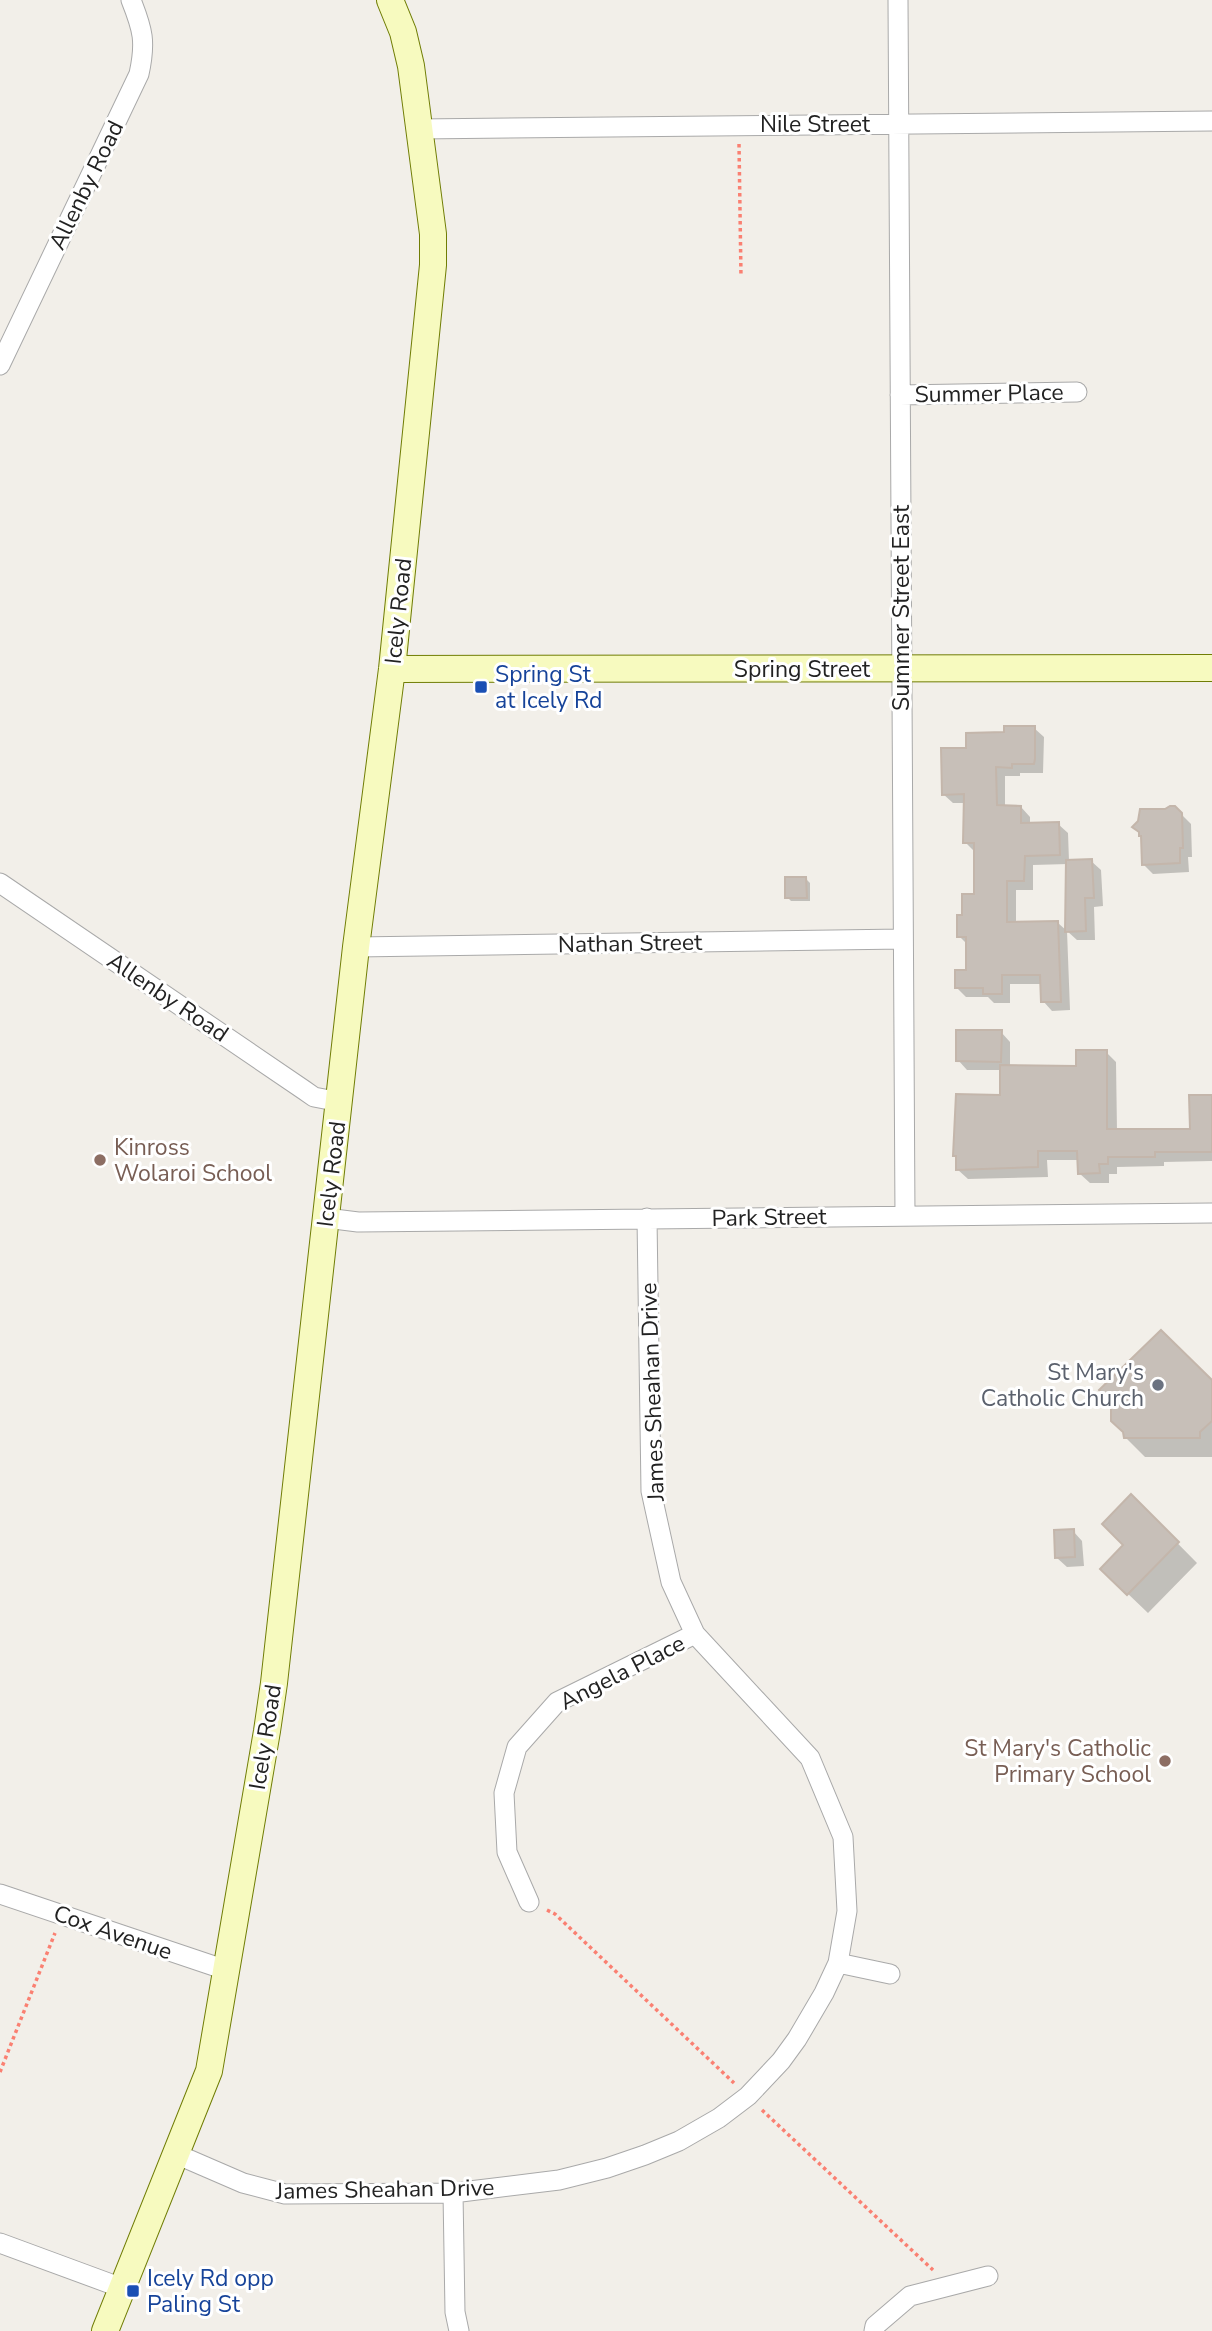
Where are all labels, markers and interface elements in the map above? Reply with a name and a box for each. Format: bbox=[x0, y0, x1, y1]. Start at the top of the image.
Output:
street label: Nile Street bbox=[760, 109, 871, 140]
street label: Allenby Road bbox=[42, 115, 131, 255]
street label: Summer Place bbox=[914, 377, 1064, 410]
street label: Summer Street East bbox=[886, 504, 917, 711]
street label: Icely Road bbox=[378, 557, 419, 666]
street label: Spring Street bbox=[734, 654, 871, 685]
place label: Spring St at Icely Rd bbox=[495, 659, 603, 716]
marker: Spring St at Icely Rd bbox=[473, 679, 489, 695]
street label: Nathan Street bbox=[558, 927, 703, 960]
street label: Allenby Road bbox=[101, 945, 234, 1049]
street label: Icely Road bbox=[310, 1119, 353, 1229]
place label: Kinross Wolaroi School bbox=[114, 1132, 272, 1189]
marker: Kinross Wolaroi School bbox=[92, 1152, 108, 1168]
street label: Park Street bbox=[711, 1201, 828, 1234]
street label: James Sheahan Drive bbox=[633, 1282, 672, 1503]
place label: St Mary's Catholic Church bbox=[981, 1357, 1144, 1414]
marker: St Mary's Catholic Church bbox=[1150, 1377, 1166, 1393]
street label: Angela Place bbox=[554, 1628, 690, 1717]
street label: Icely Road bbox=[242, 1682, 289, 1792]
place label: St Mary's Catholic Primary School bbox=[964, 1733, 1151, 1790]
marker: St Mary's Catholic Primary School bbox=[1157, 1753, 1173, 1769]
street label: Cox Avenue bbox=[49, 1898, 176, 1967]
street label: James Sheahan Drive bbox=[274, 2172, 495, 2207]
place label: Icely Rd opp Paling St bbox=[147, 2263, 274, 2320]
marker: Icely Rd opp Paling St bbox=[125, 2283, 141, 2299]

